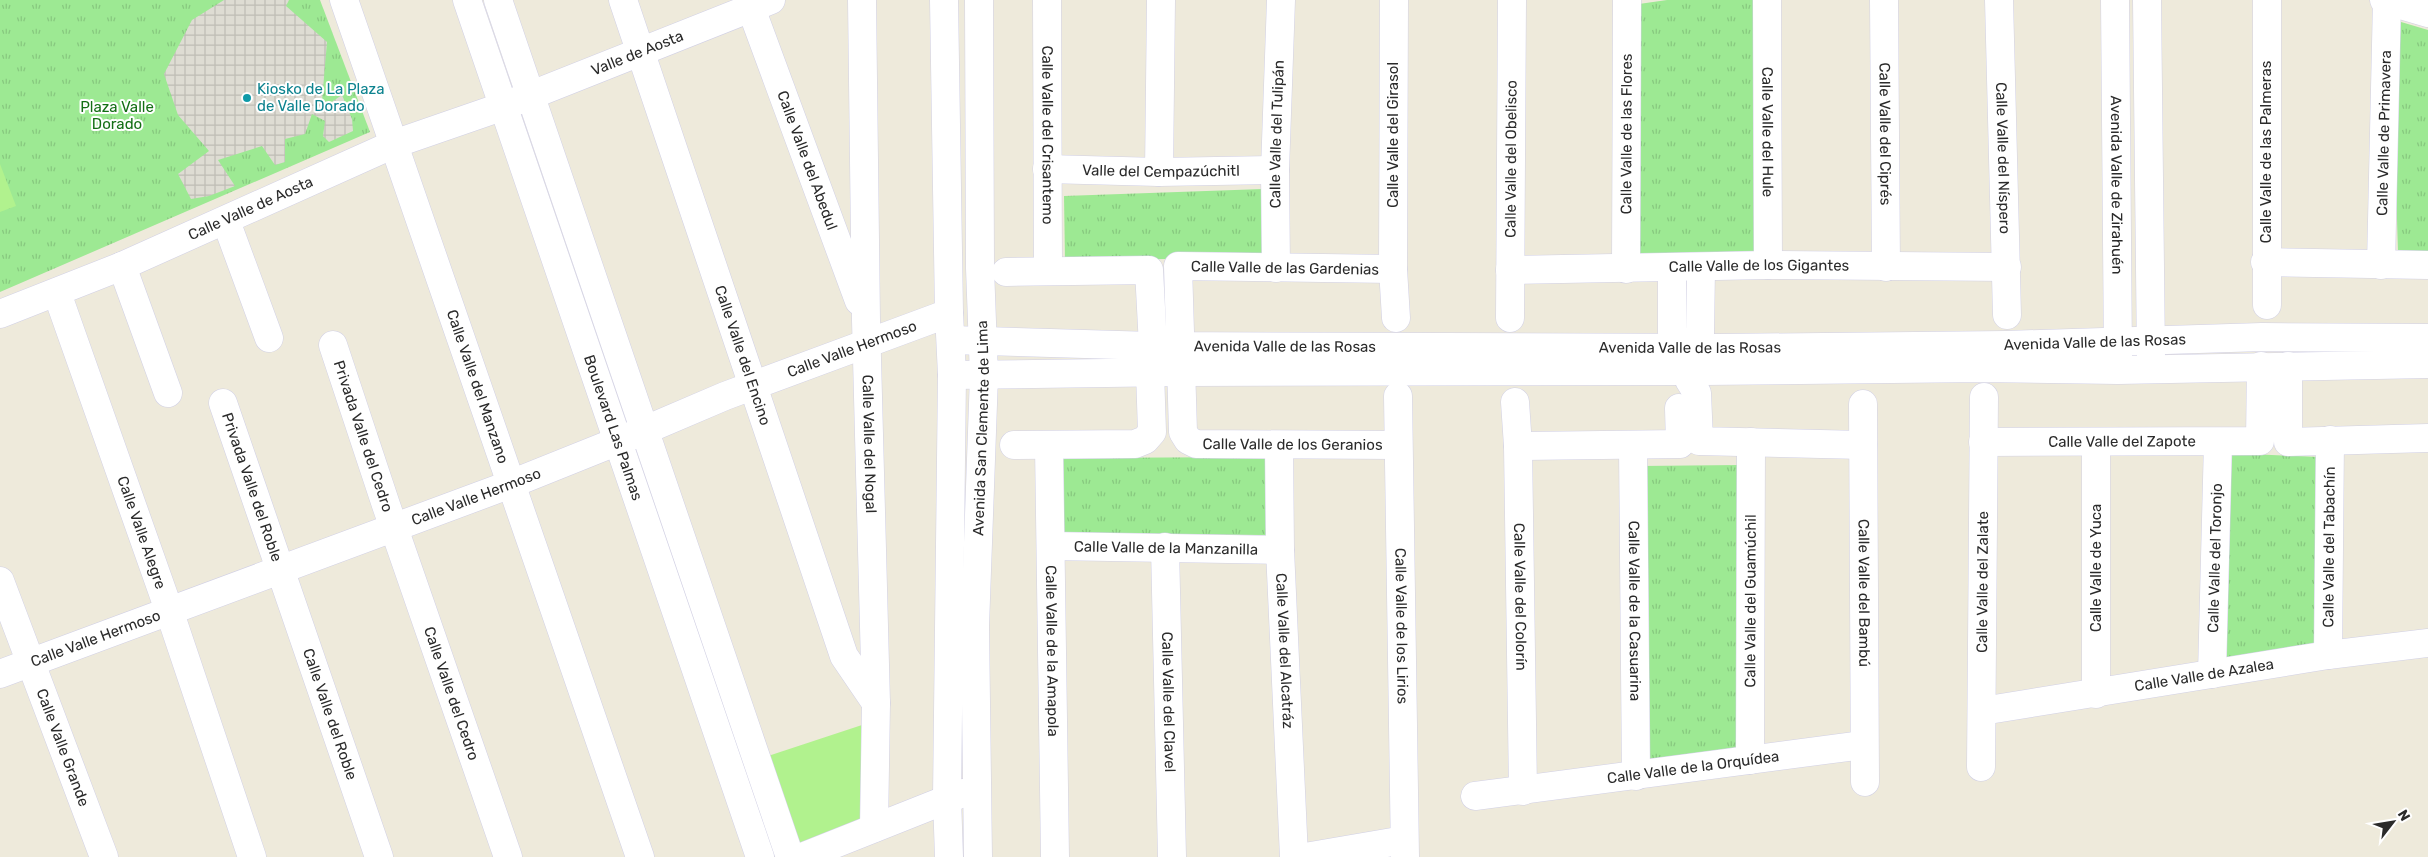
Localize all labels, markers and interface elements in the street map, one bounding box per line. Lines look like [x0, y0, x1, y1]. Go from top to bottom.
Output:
street label: Valle de Aosta [589, 27, 686, 79]
street label: Calle Valle del Crisantemo [1038, 45, 1057, 225]
street label: Calle Valle de Primavera [2373, 50, 2395, 216]
street label: Calle Valle de las Flores [1617, 53, 1636, 215]
street label: Calle Valle del Tulipán [1266, 60, 1288, 208]
street label: Calle Valle de las Palmeras [2257, 60, 2275, 243]
street label: Calle Valle del Girasol [1384, 62, 1402, 208]
street label: Calle Valle del Ciprés [1875, 63, 1895, 206]
street label: Calle Valle del Hule [1758, 67, 1777, 197]
place label: Kiosko de La Plaza de Valle Dorado [257, 80, 384, 115]
street label: Calle Valle del Obelisco [1502, 80, 1520, 238]
street label: Calle Valle del Níspero [1992, 82, 2014, 234]
street label: Calle Valle del Abedul [773, 88, 841, 233]
marker: Kiosko de La Plaza de Valle Dorado [241, 92, 253, 104]
street label: Avenida Valle de Zirahuén [2107, 95, 2126, 275]
park label: Plaza Valle Dorado [80, 98, 154, 133]
street label: Valle del Cempazúchitl [1082, 161, 1240, 181]
street label: Calle Valle de Aosta [185, 173, 316, 244]
street label: Calle Valle de los Gigantes [1668, 256, 1850, 276]
street label: Calle Valle de las Gardenias [1191, 257, 1380, 279]
street label: Calle Valle del Encino [711, 283, 775, 428]
street label: Calle Valle del Manzano [443, 307, 512, 466]
street label: Calle Valle Hermoso [785, 317, 919, 381]
street label: Avenida San Clemente de Lima [969, 320, 993, 536]
street label: Avenida Valle de las Rosas [2004, 330, 2187, 354]
street label: Avenida Valle de las Rosas [1194, 337, 1376, 356]
street label: Avenida Valle de las Rosas [1599, 338, 1781, 357]
street label: Boulevard Las Palmas [580, 353, 647, 503]
street label: Privada Valle del Cedro [330, 358, 397, 514]
street label: Calle Valle del Nogal [858, 374, 880, 513]
street label: Privada Valle del Roble [218, 410, 286, 564]
street label: Calle Valle del Zapote [2048, 432, 2196, 451]
street label: Calle Valle de los Geranios [1202, 435, 1383, 454]
street label: Calle Valle Hermoso [409, 464, 543, 529]
street label: Calle Valle del Tabachín [2319, 466, 2339, 628]
street label: Calle Valle Alegre [113, 474, 170, 591]
street label: Calle Valle del Toronjo [2204, 483, 2226, 633]
street label: Calle Valle de Yuca [2087, 504, 2105, 632]
street label: Calle Valle del Zalate [1973, 511, 1992, 653]
street label: Calle Valle del Guamúchil [1741, 514, 1760, 688]
street label: Calle Valle del Bambú [1855, 519, 1873, 667]
street label: Calle Valle de la Casuarina [1625, 521, 1644, 701]
street label: Calle Valle del Colorín [1510, 523, 1530, 671]
street label: Calle Valle de la Manzanilla [1074, 537, 1258, 559]
street label: Calle Valle de los Lirios [1391, 548, 1412, 705]
street label: Calle Valle de la Amapola [1042, 565, 1062, 737]
street label: Calle Valle del Alcatráz [1272, 573, 1297, 729]
street label: Calle Valle Hermoso [28, 606, 163, 671]
street label: Calle Valle del Cedro [420, 624, 483, 763]
street label: Calle Valle del Clavel [1158, 632, 1179, 772]
street label: Calle Valle del Roble [299, 646, 361, 782]
street label: Calle Valle de Azalea [2133, 655, 2275, 695]
street label: Calle Valle Grande [32, 686, 93, 809]
street label: Calle Valle de la Orquídea [1606, 747, 1780, 788]
north arrow [2368, 797, 2418, 847]
text: N [2394, 807, 2414, 824]

